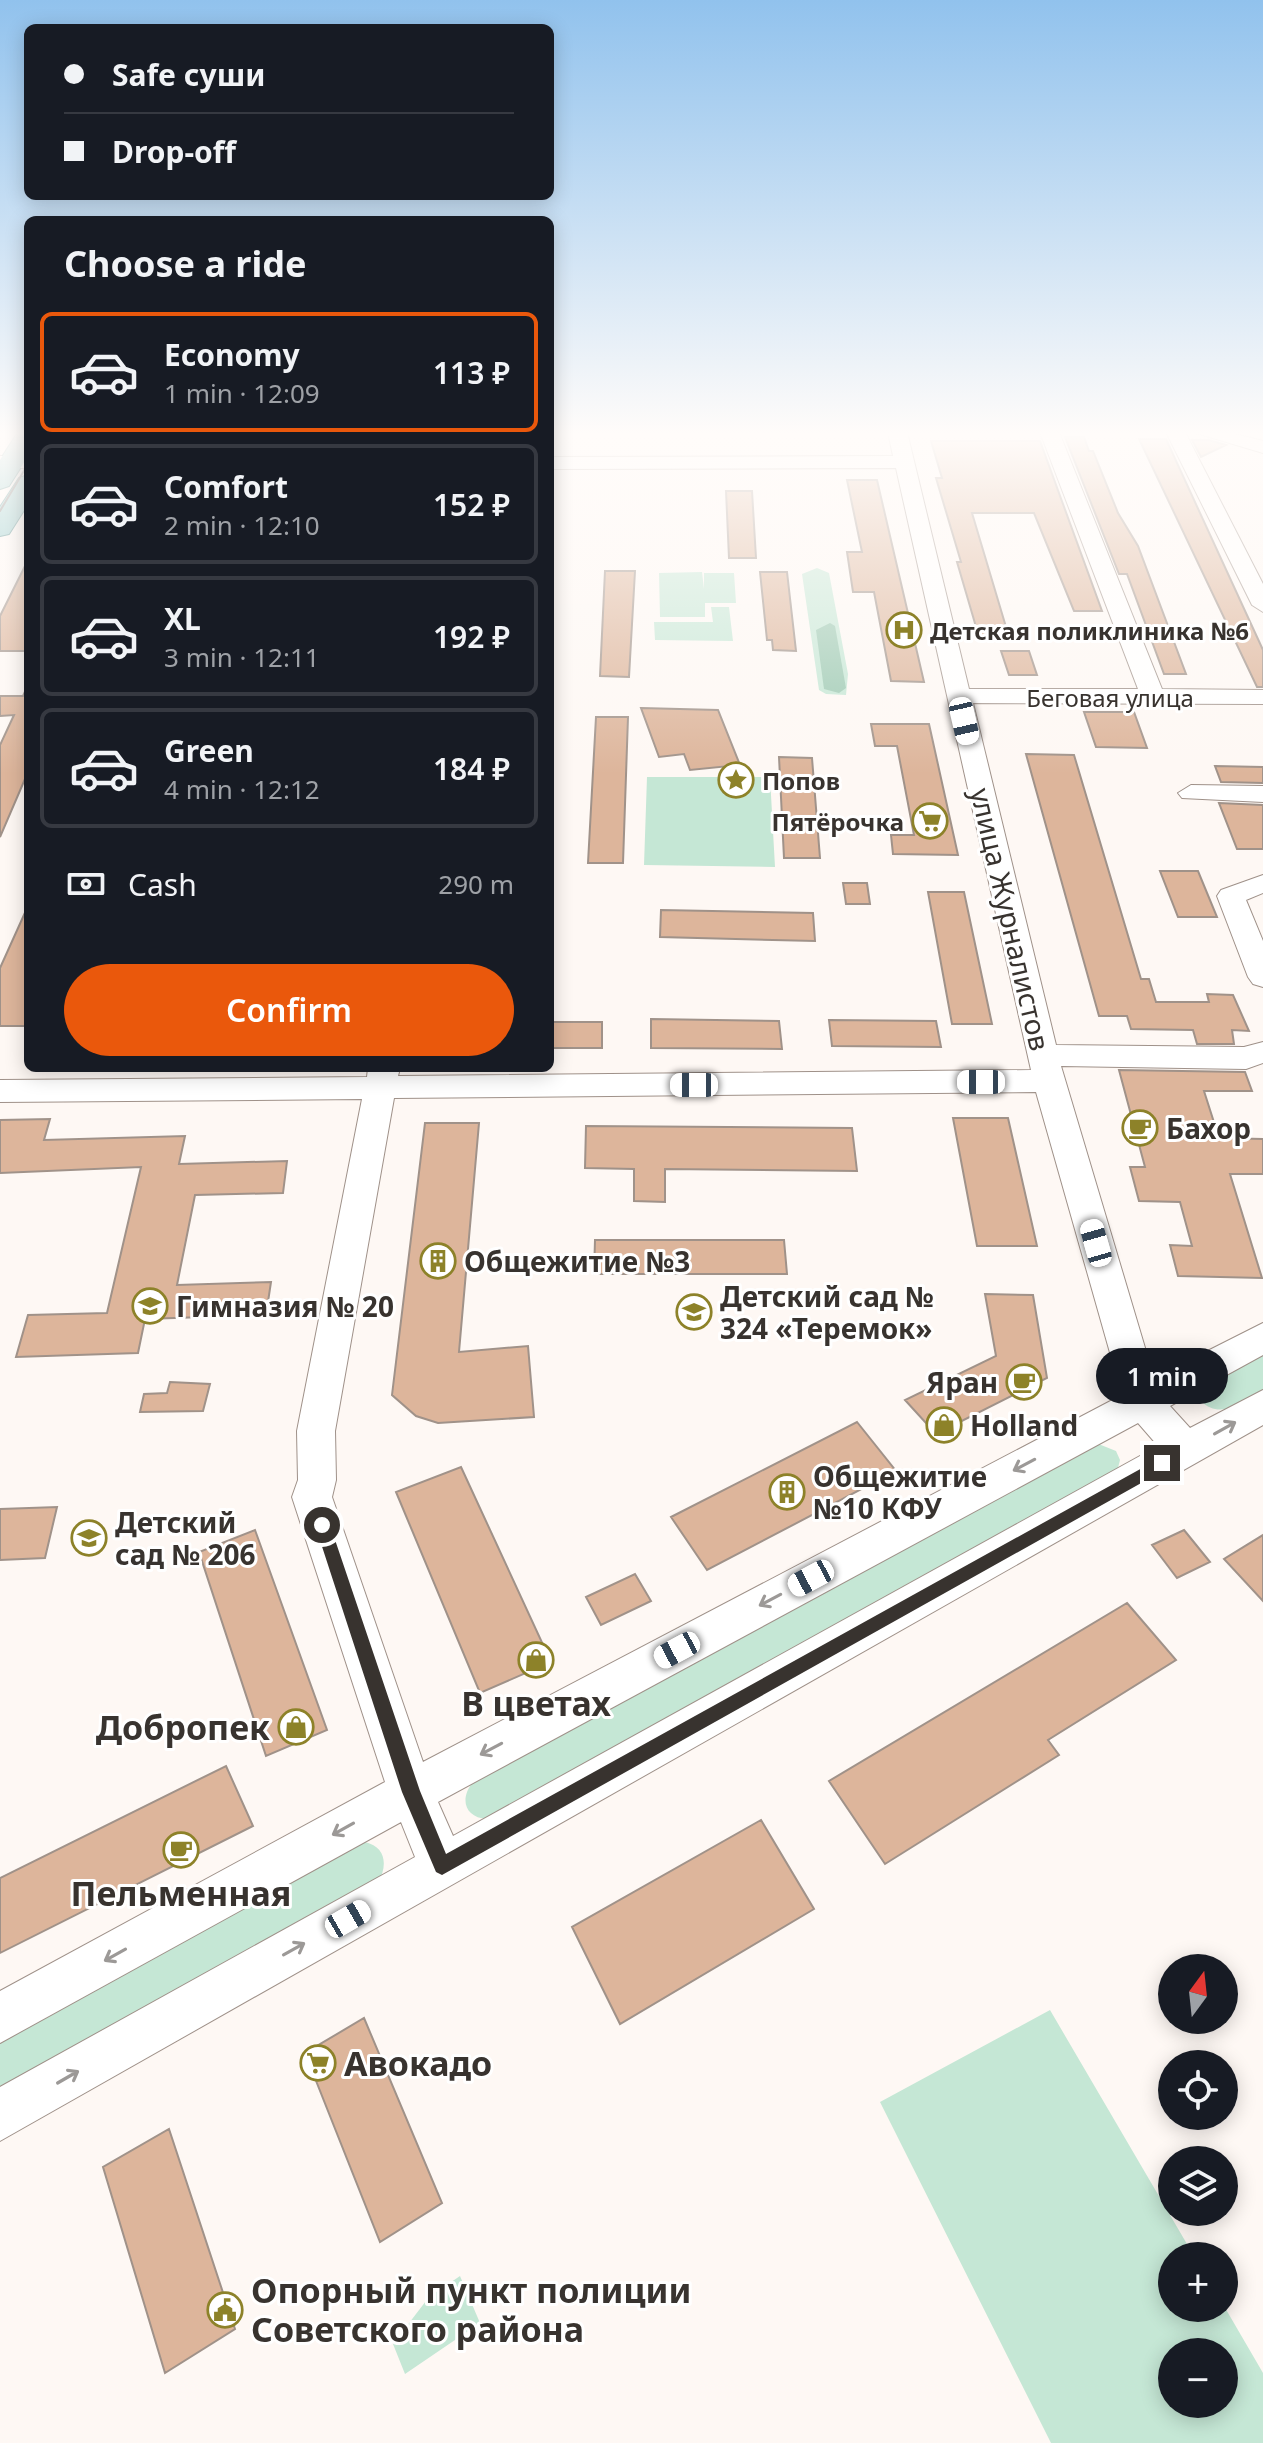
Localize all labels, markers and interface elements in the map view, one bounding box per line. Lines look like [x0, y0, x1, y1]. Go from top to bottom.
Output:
text: Safe суши [112, 54, 265, 95]
text: Drop-off [112, 131, 236, 172]
text: Choose a ride [64, 239, 306, 288]
text: Economy [164, 334, 300, 375]
icon: car [68, 336, 140, 408]
text: 113 ₽ [433, 352, 510, 393]
text: 1 min · 12:09 [164, 375, 320, 411]
text: Comfort [164, 466, 288, 507]
icon: car [68, 468, 140, 540]
text: 152 ₽ [433, 484, 510, 525]
text: 2 min · 12:10 [164, 507, 320, 543]
text: XL [164, 598, 201, 639]
icon: car [68, 600, 140, 672]
hospital icon: Детская поликлиника №6 [885, 611, 923, 649]
place label: Детская поликлиника №6 [930, 614, 1249, 647]
text: 192 ₽ [433, 616, 510, 657]
text: 3 min · 12:11 [164, 639, 320, 675]
street label: Беговая улица [1026, 681, 1194, 714]
car [947, 695, 981, 747]
text: Green [164, 730, 254, 771]
icon: car [68, 732, 140, 804]
text: 184 ₽ [433, 748, 510, 789]
place icon: Попов [717, 761, 755, 799]
place label: Попов [762, 764, 840, 797]
text: 4 min · 12:12 [164, 771, 320, 807]
street label: улица Журналистов [962, 784, 1060, 1054]
supermarket icon: Пятёрочка [911, 802, 949, 840]
place label: Пятёрочка [771, 805, 904, 838]
icon: cash [64, 862, 108, 906]
text: Cash [128, 864, 197, 905]
text: 290 m [438, 866, 514, 902]
button: Confirm [64, 964, 514, 1056]
car [957, 1070, 1005, 1094]
car [670, 1073, 718, 1097]
cafe icon: Бахор [1121, 1109, 1159, 1147]
place label: Бахор [1166, 1109, 1251, 1147]
car [1078, 1217, 1114, 1269]
building icon: Общежитие №3 [419, 1242, 457, 1280]
place label: Общежитие №3 [464, 1242, 690, 1280]
place label: Детский сад № 324 «Теремок» [720, 1277, 934, 1347]
school or university icon: Гимназия № 20 [131, 1287, 169, 1325]
place label: Гимназия № 20 [176, 1287, 394, 1325]
school or university icon: Детский сад № 324 «Теремок» [675, 1293, 713, 1331]
callout: 1 min [1096, 1347, 1228, 1403]
text: 1 min [1127, 1358, 1197, 1394]
place label: Яран [926, 1363, 998, 1401]
cafe icon: Яран [1005, 1363, 1043, 1401]
shop icon: Holland [925, 1406, 963, 1444]
place label: Holland [970, 1406, 1078, 1444]
one-way arrow [1212, 1420, 1236, 1435]
route end [1144, 1445, 1180, 1481]
place label: Общежитие №10 КФУ [813, 1457, 987, 1527]
one-way arrow [1013, 1457, 1037, 1473]
building icon: Общежитие №10 КФУ [768, 1473, 806, 1511]
place label: Детский сад № 206 [115, 1503, 256, 1573]
route start [304, 1507, 340, 1543]
school or university icon: Детский сад № 206 [70, 1519, 108, 1557]
car [784, 1556, 838, 1600]
one-way arrow [759, 1592, 782, 1608]
car [650, 1628, 704, 1672]
shop icon: В цветах [517, 1641, 555, 1679]
place label: В цветах [461, 1680, 611, 1726]
place label: Добропек [96, 1704, 270, 1750]
shop icon: Добропек [277, 1708, 315, 1746]
one-way arrow [480, 1741, 504, 1757]
one-way arrow [331, 1822, 355, 1837]
cafe icon: Пельменная [162, 1831, 200, 1869]
place label: Пельменная [71, 1870, 291, 1916]
car [321, 1897, 375, 1941]
one-way arrow [282, 1941, 306, 1956]
one-way arrow [104, 1947, 127, 1963]
north arrow [1158, 1954, 1238, 2034]
map controls [1158, 1954, 1238, 2418]
place label: Авокадо [344, 2040, 492, 2086]
supermarket icon: Авокадо [299, 2044, 337, 2082]
button: locate [1158, 2050, 1238, 2130]
one-way arrow [56, 2069, 79, 2085]
button: layers [1158, 2146, 1238, 2226]
button: + [1158, 2242, 1238, 2322]
place label: Опорный пункт полиции Советского района [251, 2267, 691, 2352]
public building icon: Опорный пункт полиции Советского района [206, 2291, 244, 2329]
button: − [1158, 2338, 1238, 2418]

